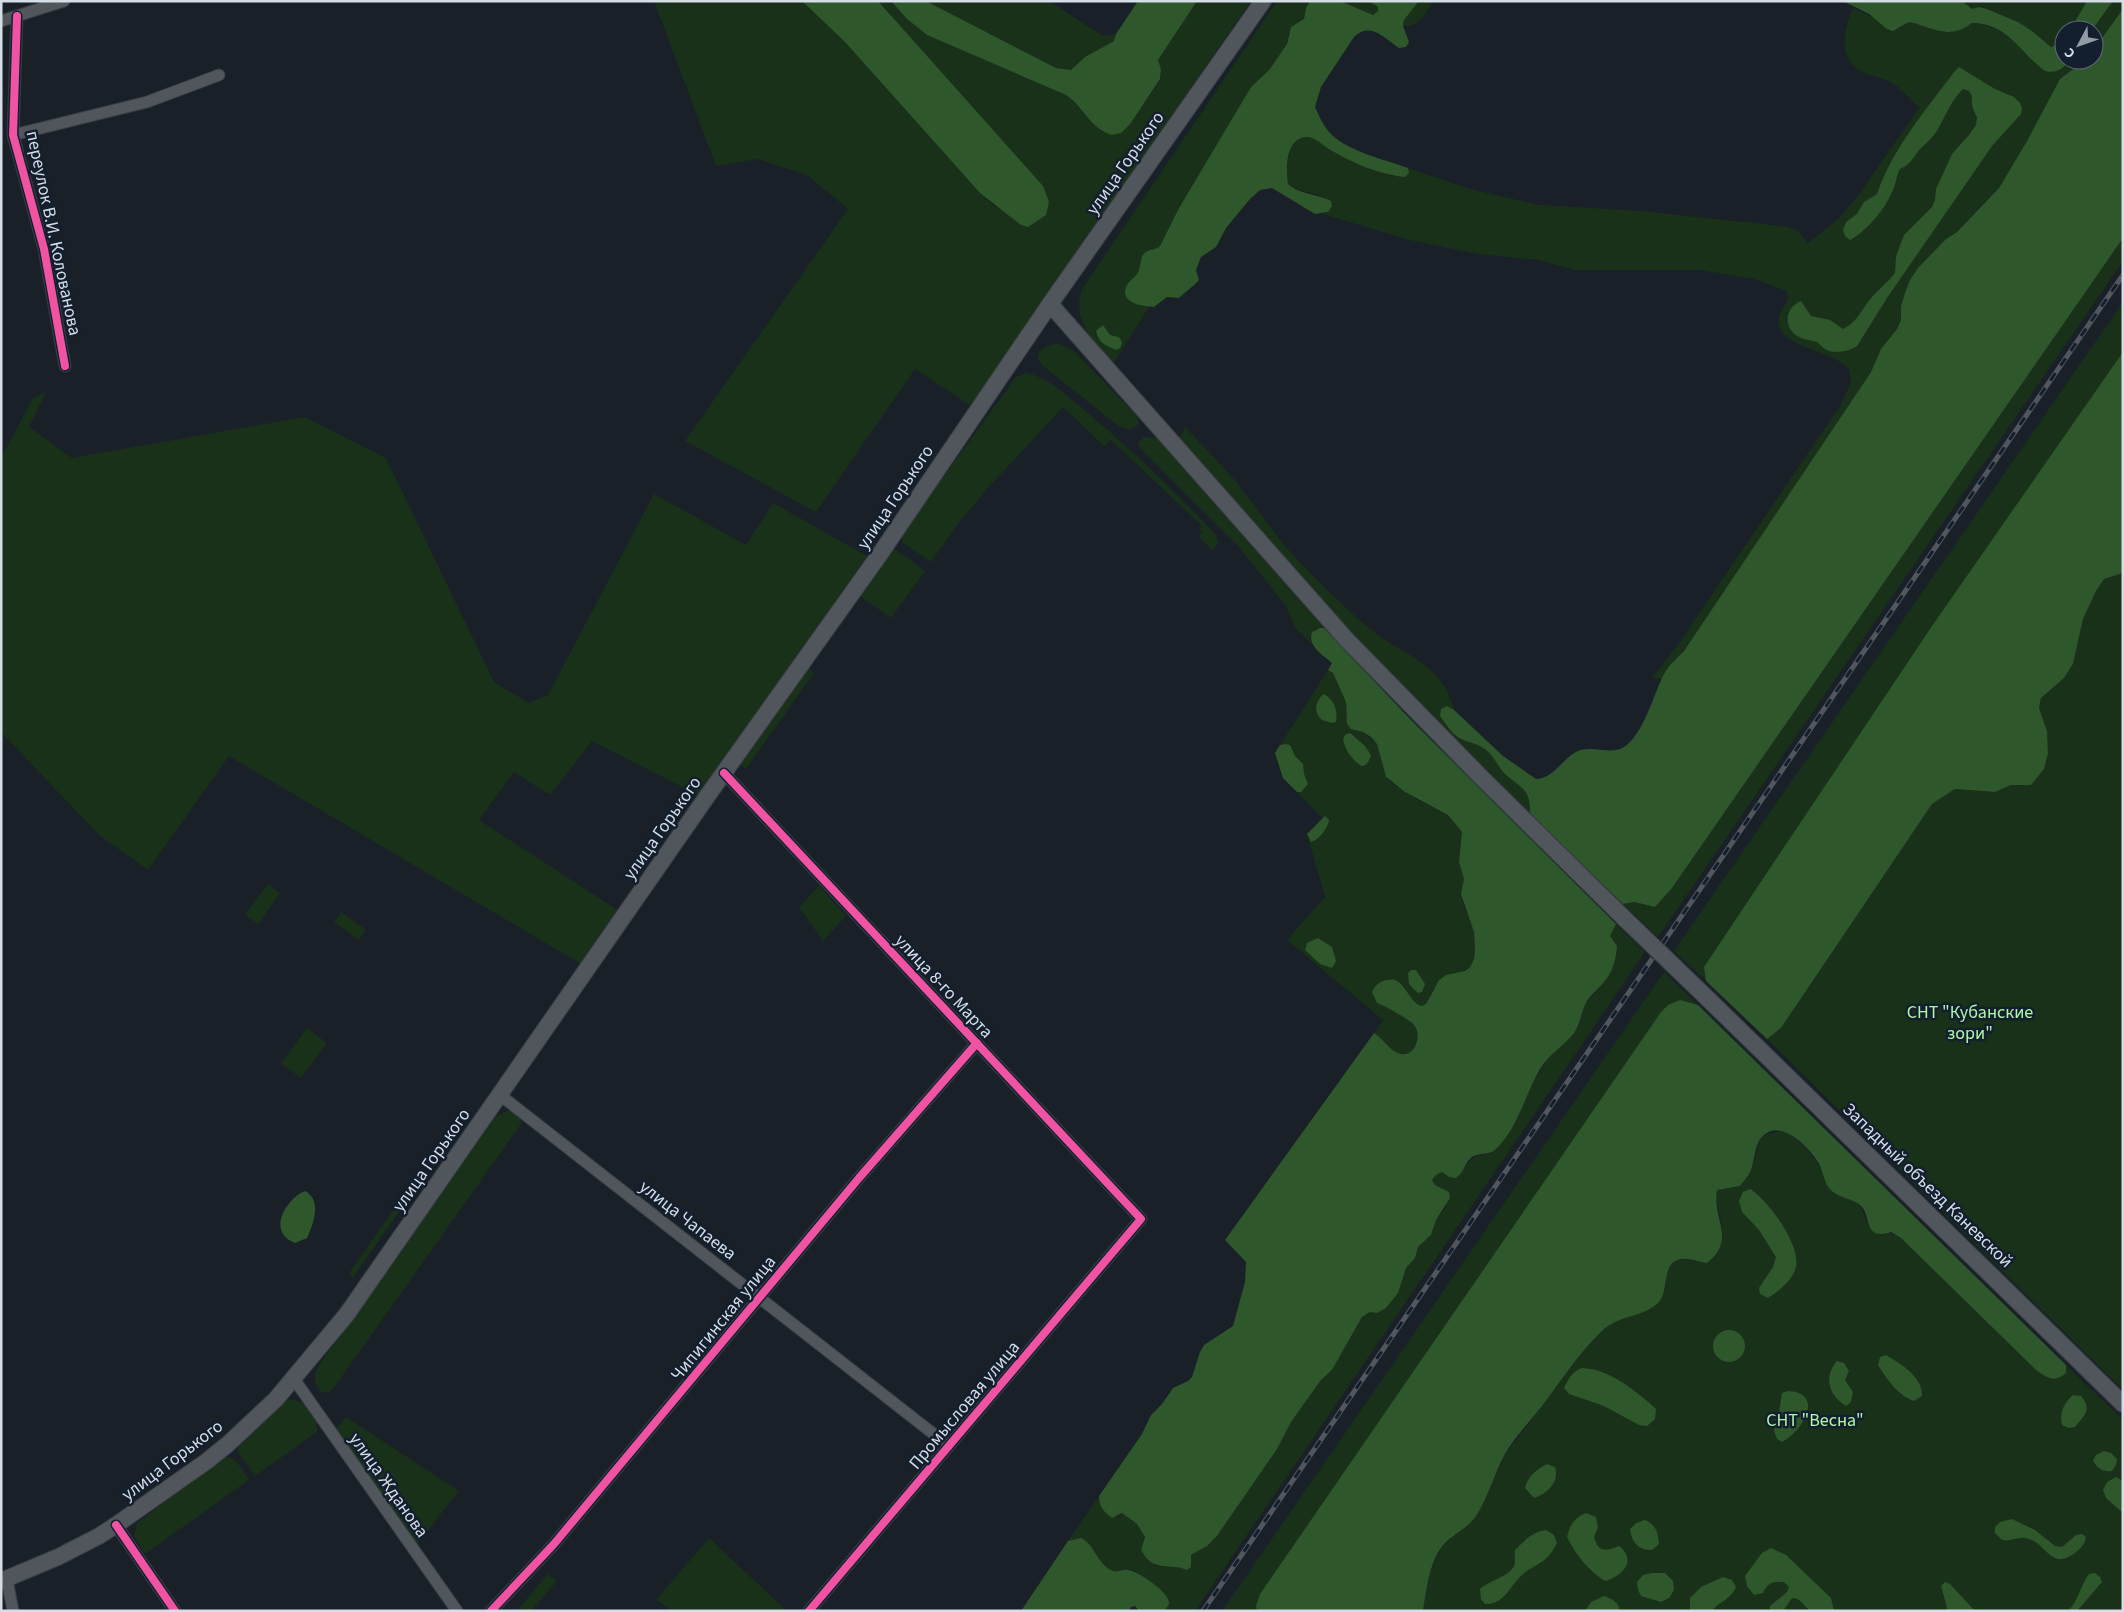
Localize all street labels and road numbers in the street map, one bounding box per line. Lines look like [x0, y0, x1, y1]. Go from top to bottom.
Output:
street label: улица Горького [1080, 106, 1170, 220]
street label: переулок В.И. Колованова [20, 128, 87, 338]
street label: улица Горького [851, 440, 940, 555]
street label: улица Горького [617, 771, 707, 885]
street label: улица 8-го Марта [889, 929, 999, 1044]
street label: Западный объезд Каневской [1837, 1097, 2018, 1274]
street label: улица Горького [386, 1103, 476, 1217]
street label: улица Чапаева [634, 1175, 741, 1266]
street label: Чипигинская улица [665, 1250, 782, 1386]
street label: Промысловая улица [903, 1336, 1026, 1475]
street label: улица Горького [116, 1414, 228, 1507]
street label: улица Жданова [343, 1428, 434, 1543]

